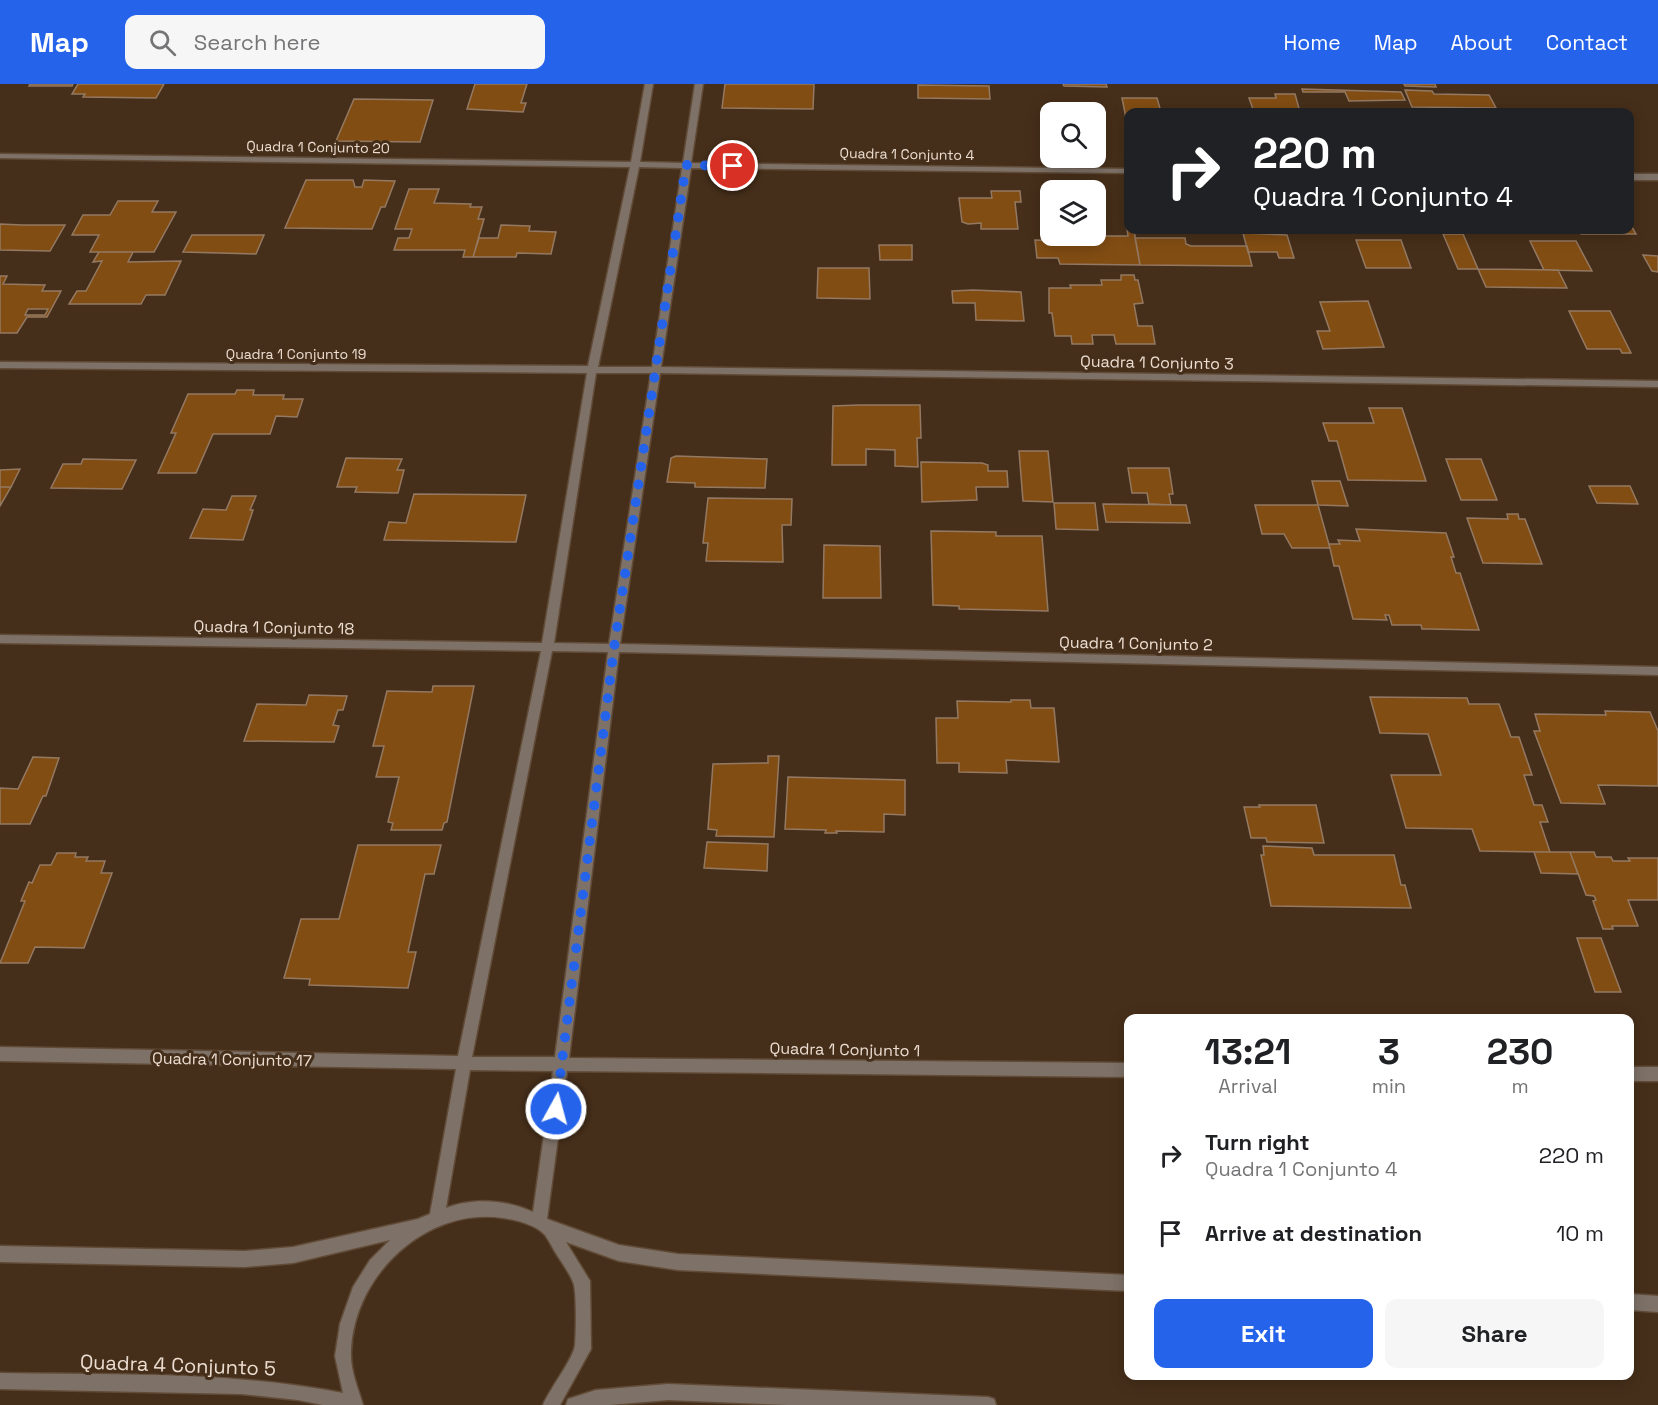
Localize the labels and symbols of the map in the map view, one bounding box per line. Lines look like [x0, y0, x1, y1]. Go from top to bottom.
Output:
street label: Quadra 1 Conjunto 20 [246, 137, 390, 157]
pin [707, 140, 758, 191]
street label: Quadra 1 Conjunto 4 [839, 144, 975, 164]
street label: Quadra 1 Conjunto 19 [226, 345, 366, 363]
street label: Quadra 1 Conjunto 3 [1080, 351, 1234, 374]
street label: Quadra 1 Conjunto 18 [193, 616, 355, 639]
street label: Quadra 1 Conjunto 2 [1059, 632, 1213, 655]
street label: Quadra 1 Conjunto 1 [769, 1038, 921, 1061]
street label: Quadra 1 Conjunto 17 [152, 1048, 312, 1071]
position arrow [524, 1077, 588, 1141]
street label: Quadra 4 Conjunto 5 [80, 1349, 276, 1381]

